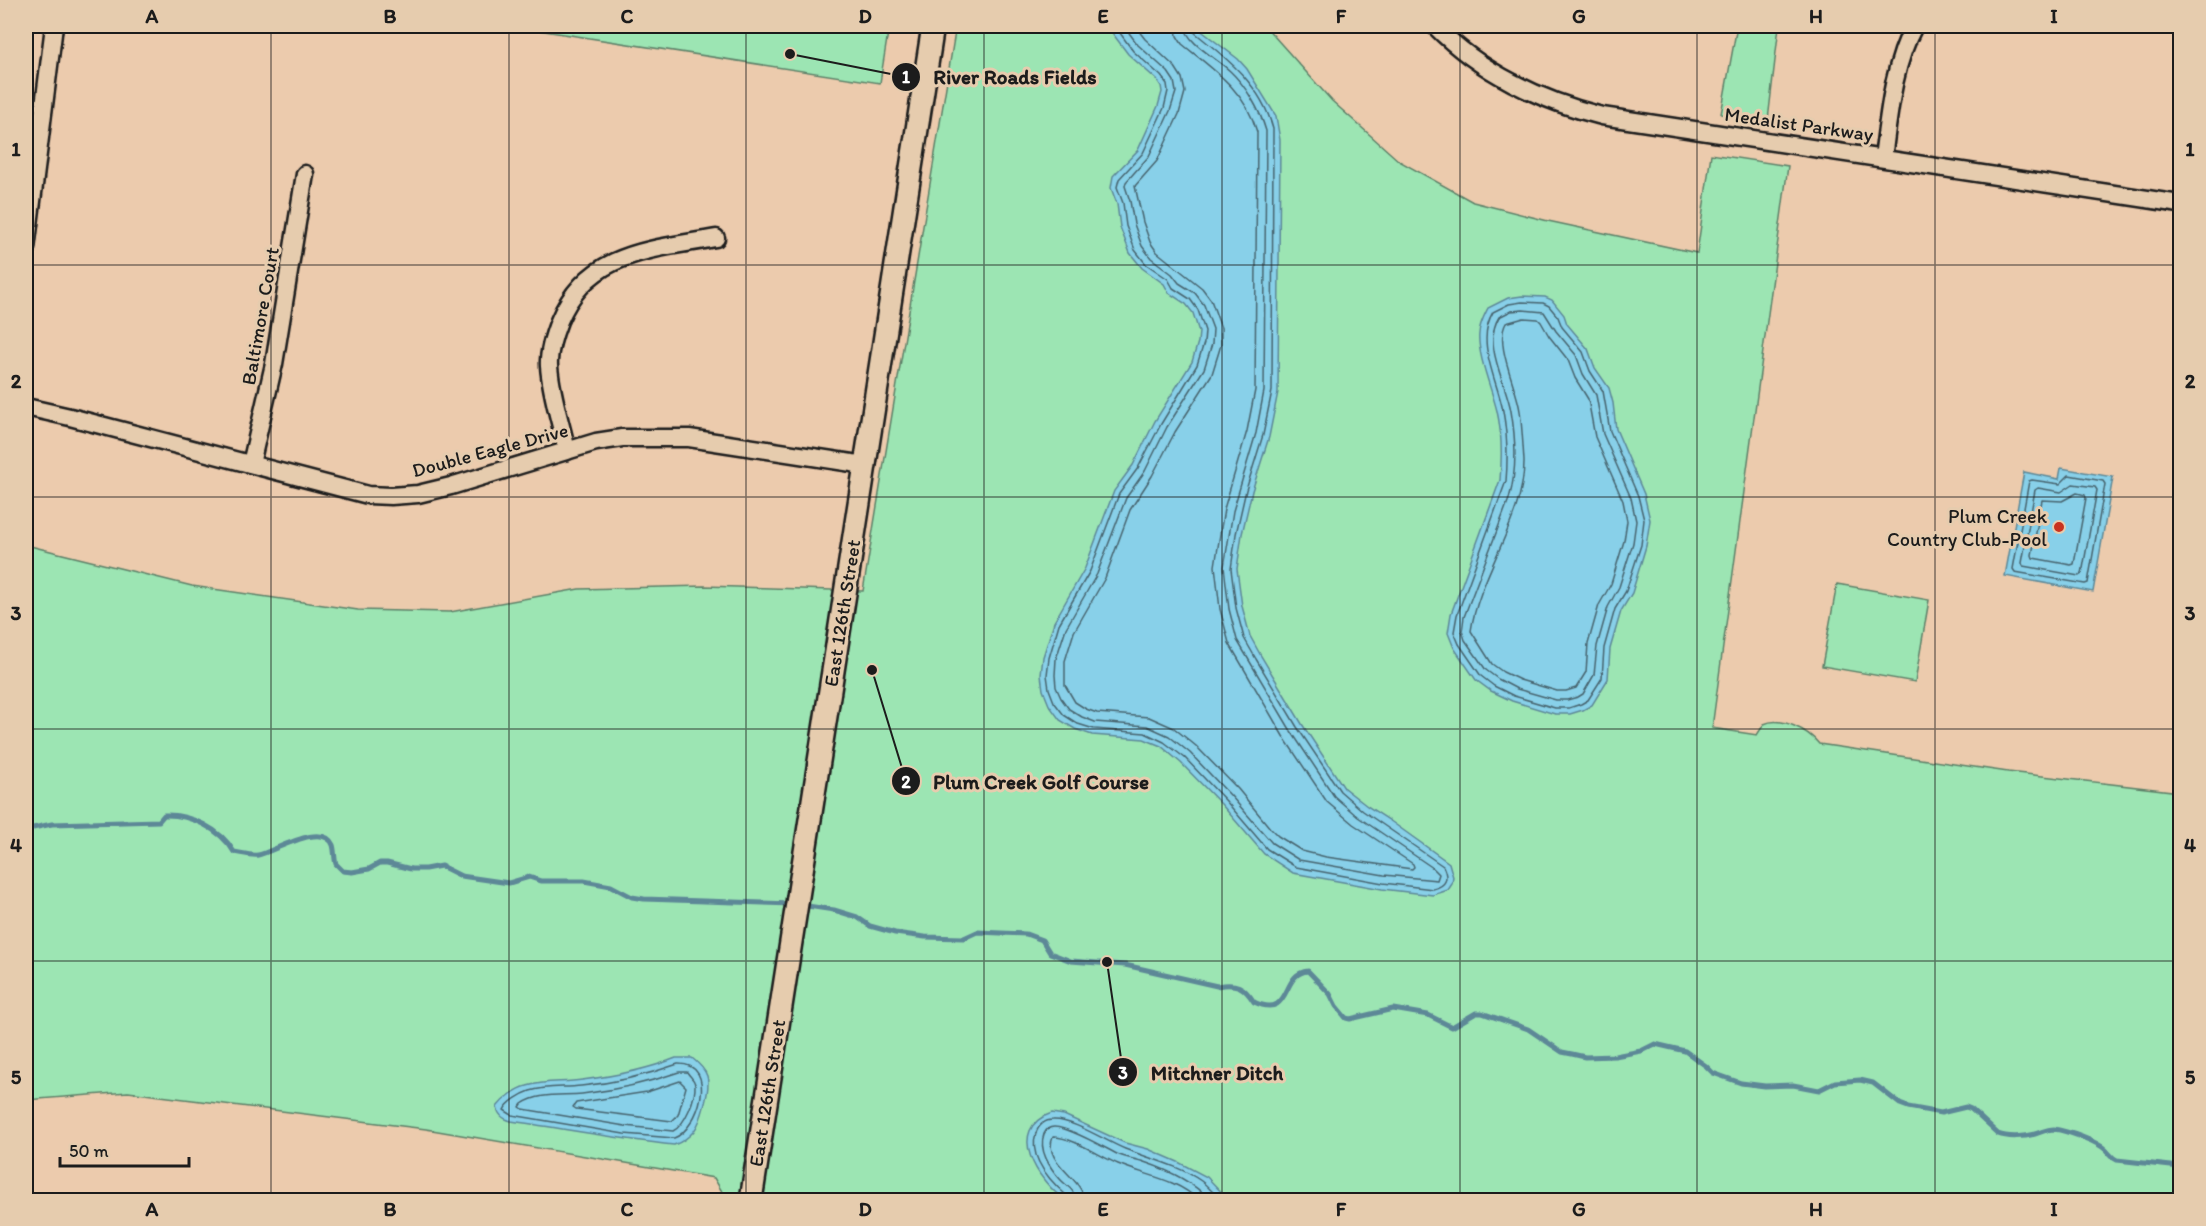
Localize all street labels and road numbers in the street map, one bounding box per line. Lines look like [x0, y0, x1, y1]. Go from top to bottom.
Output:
street label: Medalist Parkway [1723, 102, 1875, 146]
street label: Baltimore Court [236, 245, 284, 387]
street label: Double Eagle Drive [409, 418, 571, 482]
street label: East 126th Street [819, 538, 865, 688]
street label: East 126th Street [744, 1018, 790, 1168]

